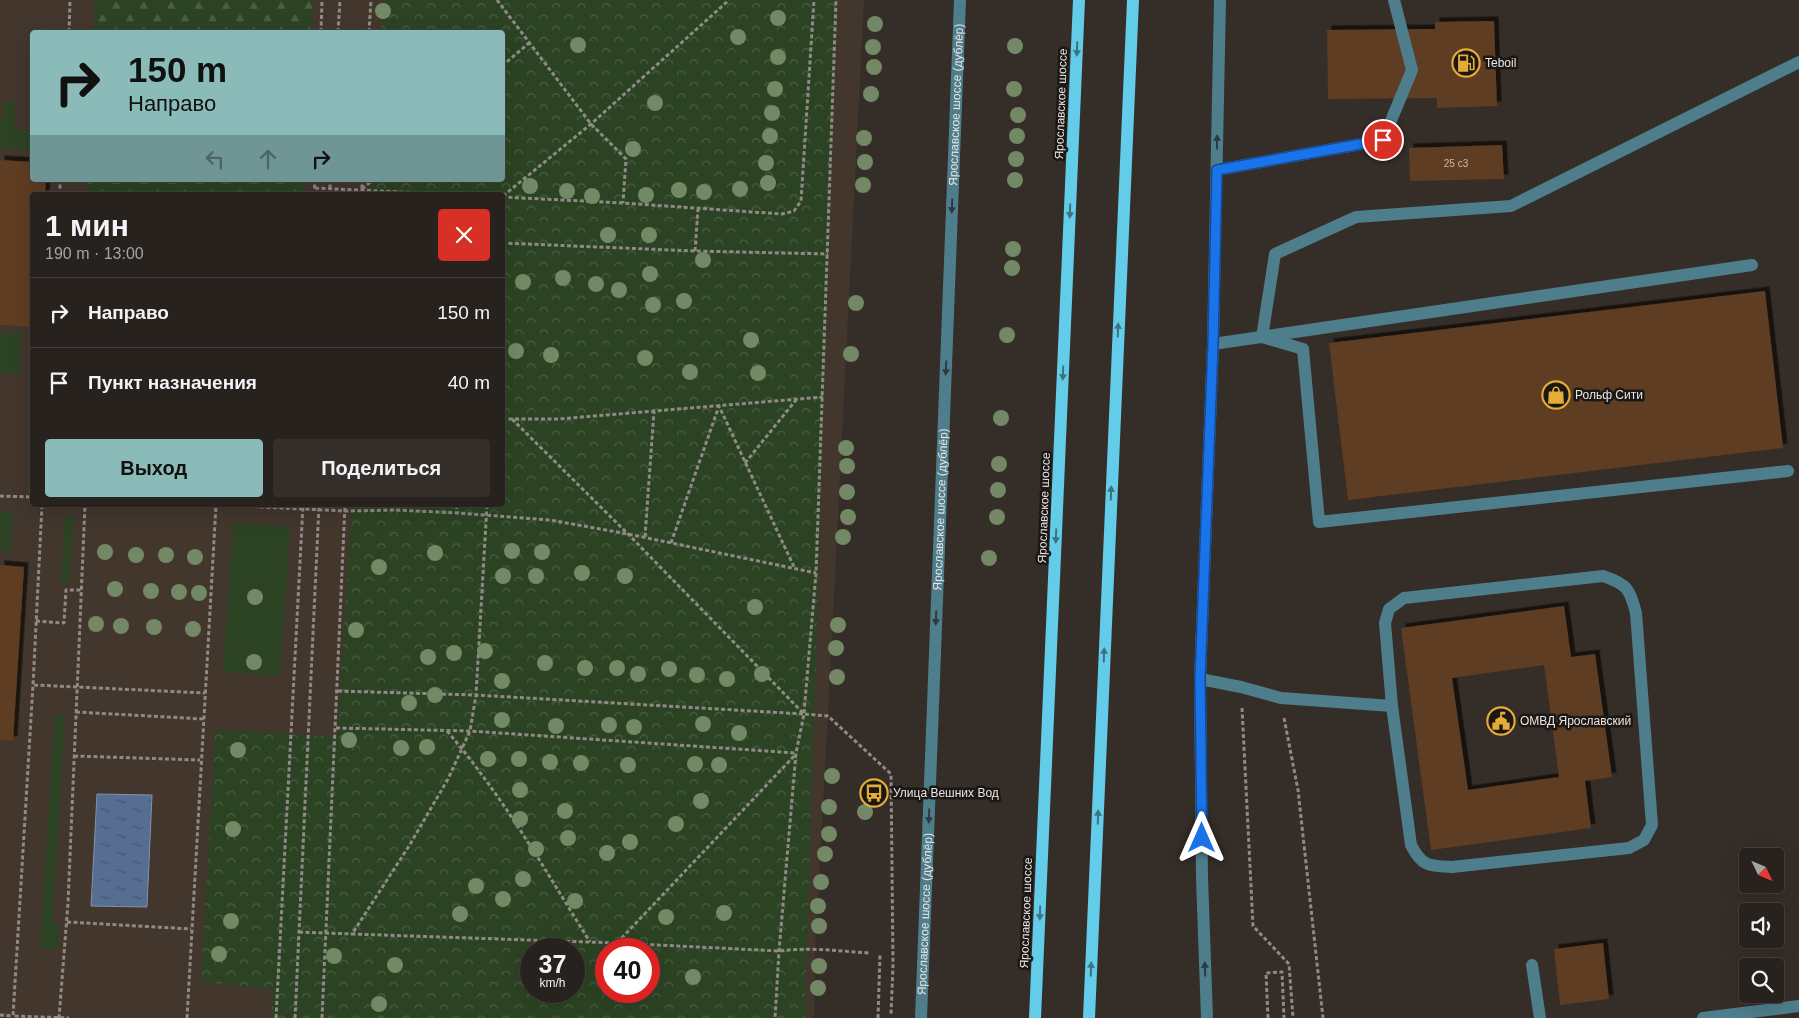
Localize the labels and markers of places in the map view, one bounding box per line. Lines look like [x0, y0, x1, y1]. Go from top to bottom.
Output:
fuel station icon: Teboil [1451, 48, 1481, 78]
place label: Teboil [1485, 56, 1516, 70]
pin [1362, 119, 1404, 161]
shop icon: Рольф Сити [1541, 380, 1571, 410]
place label: Рольф Сити [1575, 388, 1643, 402]
public building icon: ОМВД Ярославский [1486, 706, 1516, 736]
place label: ОМВД Ярославский [1520, 714, 1631, 728]
bus stop icon: Улица Вешних Вод [859, 778, 889, 808]
place label: Улица Вешних Вод [893, 786, 999, 800]

